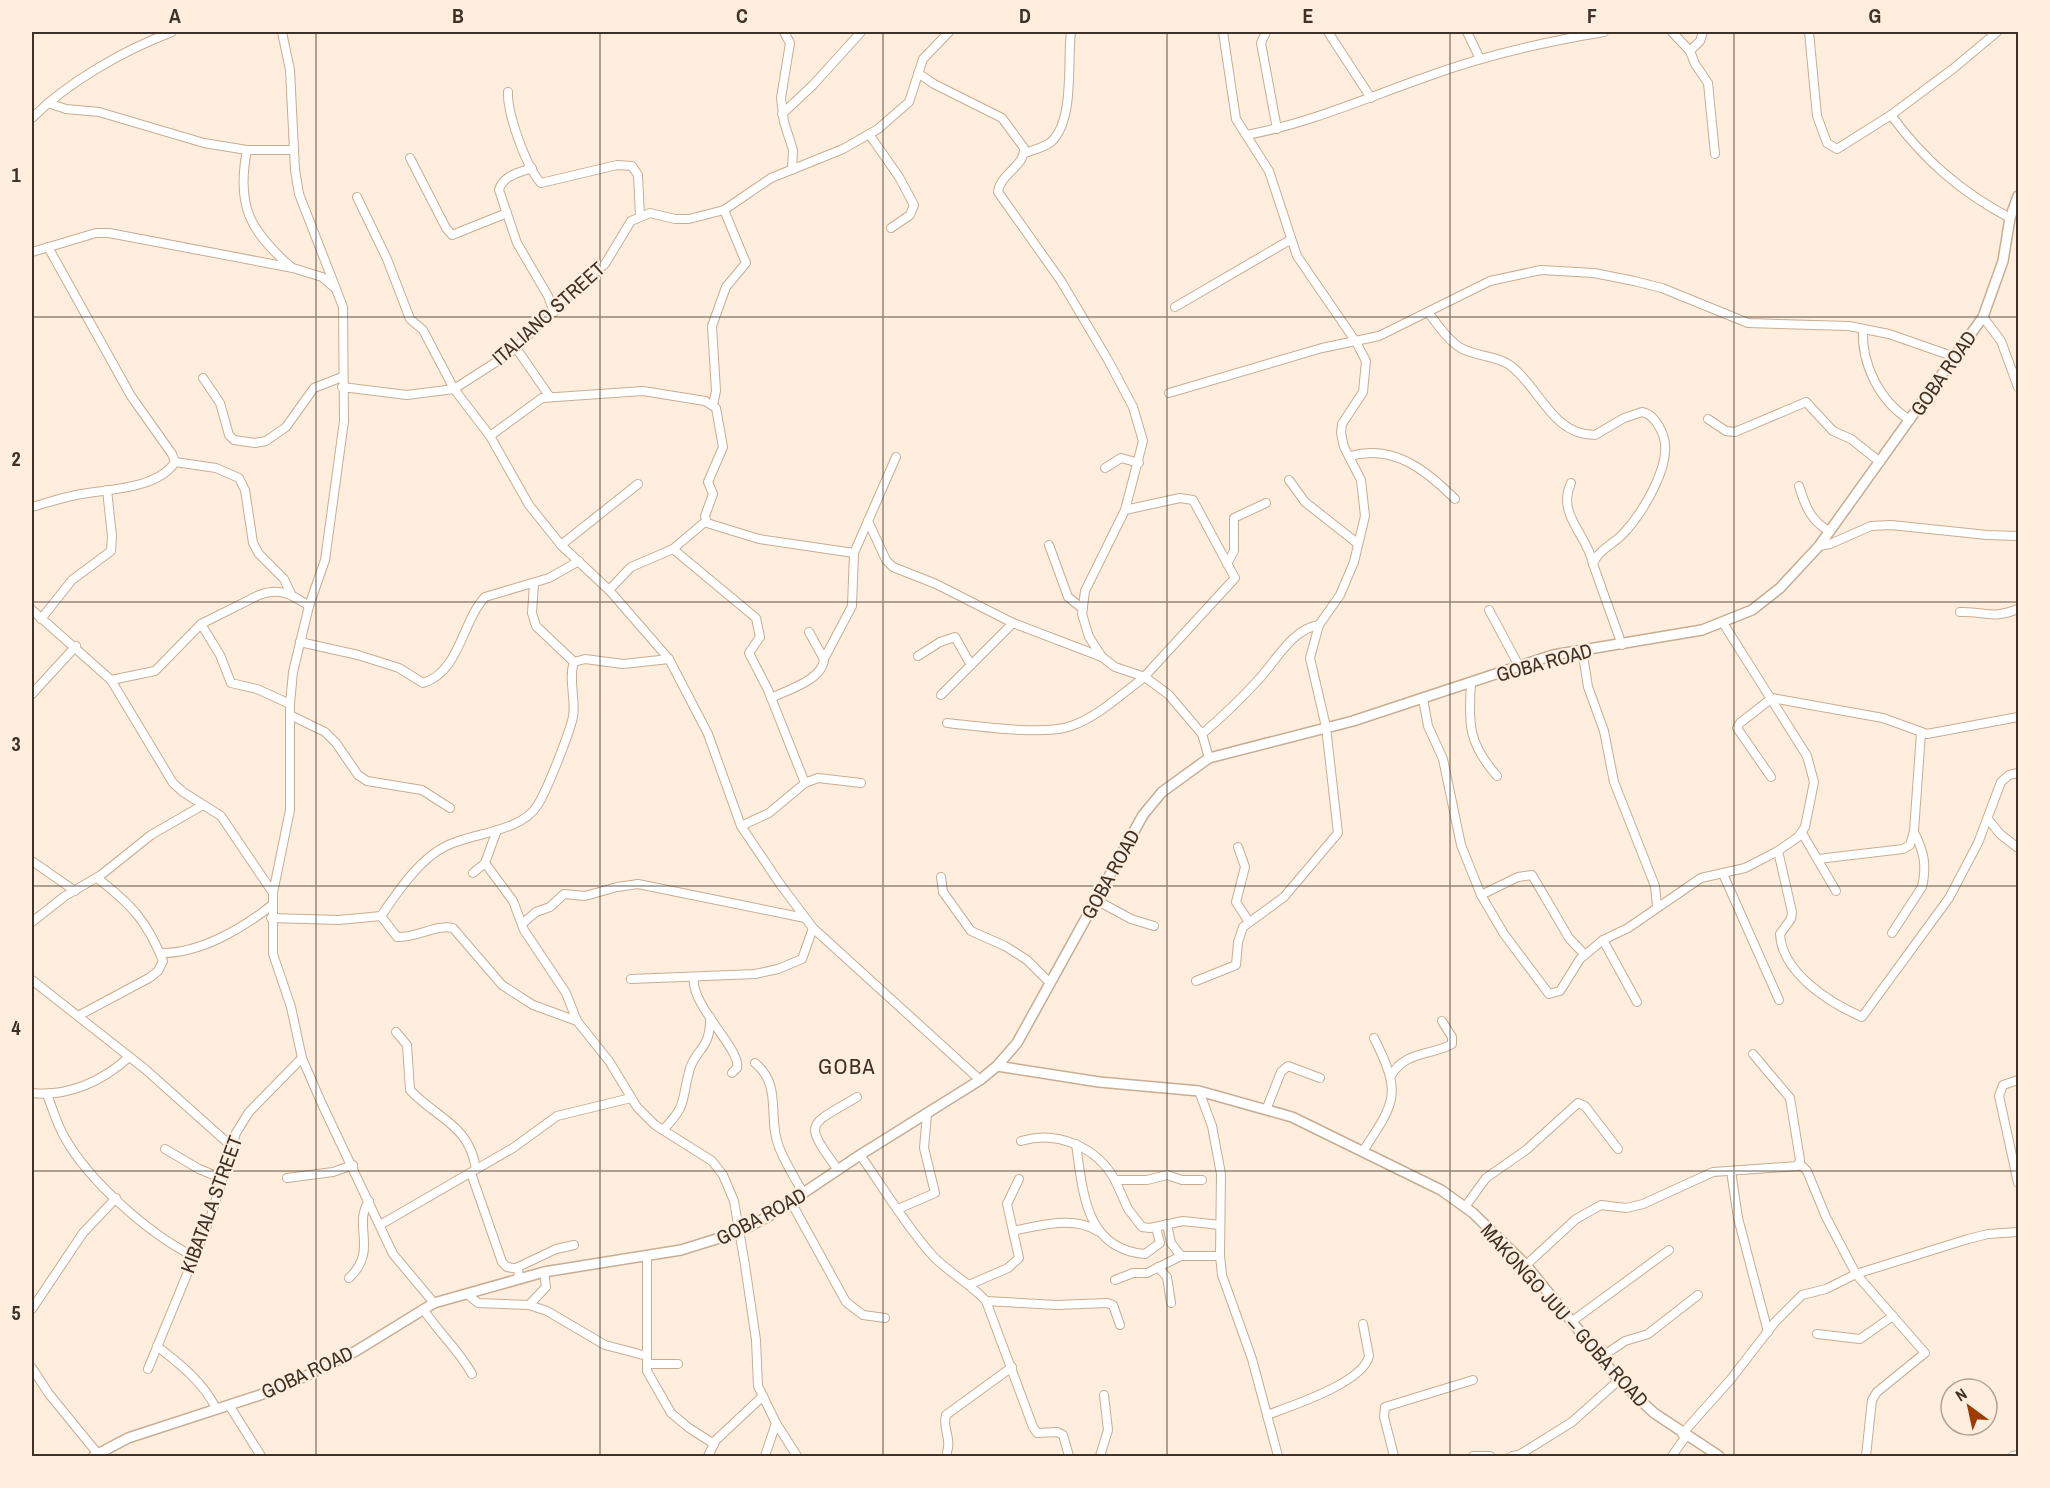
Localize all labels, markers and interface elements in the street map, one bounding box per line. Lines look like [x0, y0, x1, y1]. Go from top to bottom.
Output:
text: A [169, 2, 181, 29]
text: B [452, 2, 464, 29]
text: C [736, 2, 748, 29]
text: D [1019, 2, 1031, 29]
text: E [1303, 2, 1314, 29]
text: F [1587, 2, 1597, 29]
text: G [1869, 2, 1881, 29]
text: 1 [11, 161, 21, 188]
street label: ITALIANO STREET [486, 255, 610, 371]
street label: GOBA ROAD [1904, 325, 1982, 421]
text: 2 [11, 445, 21, 472]
street label: GOBA ROAD [1493, 636, 1595, 688]
text: 3 [11, 730, 21, 757]
street label: GOBA ROAD [1074, 824, 1146, 924]
text: 4 [11, 1014, 21, 1041]
district label: GOBA [818, 1051, 876, 1081]
street label: KIBATALA STREET [174, 1132, 248, 1276]
street label: GOBA ROAD [711, 1181, 811, 1251]
street label: MAKONGO JUU – GOBA ROAD [1475, 1217, 1655, 1413]
text: 5 [11, 1299, 21, 1326]
street label: GOBA ROAD [257, 1339, 357, 1405]
north arrow [1939, 1377, 1999, 1437]
text: N [1951, 1383, 1971, 1406]

